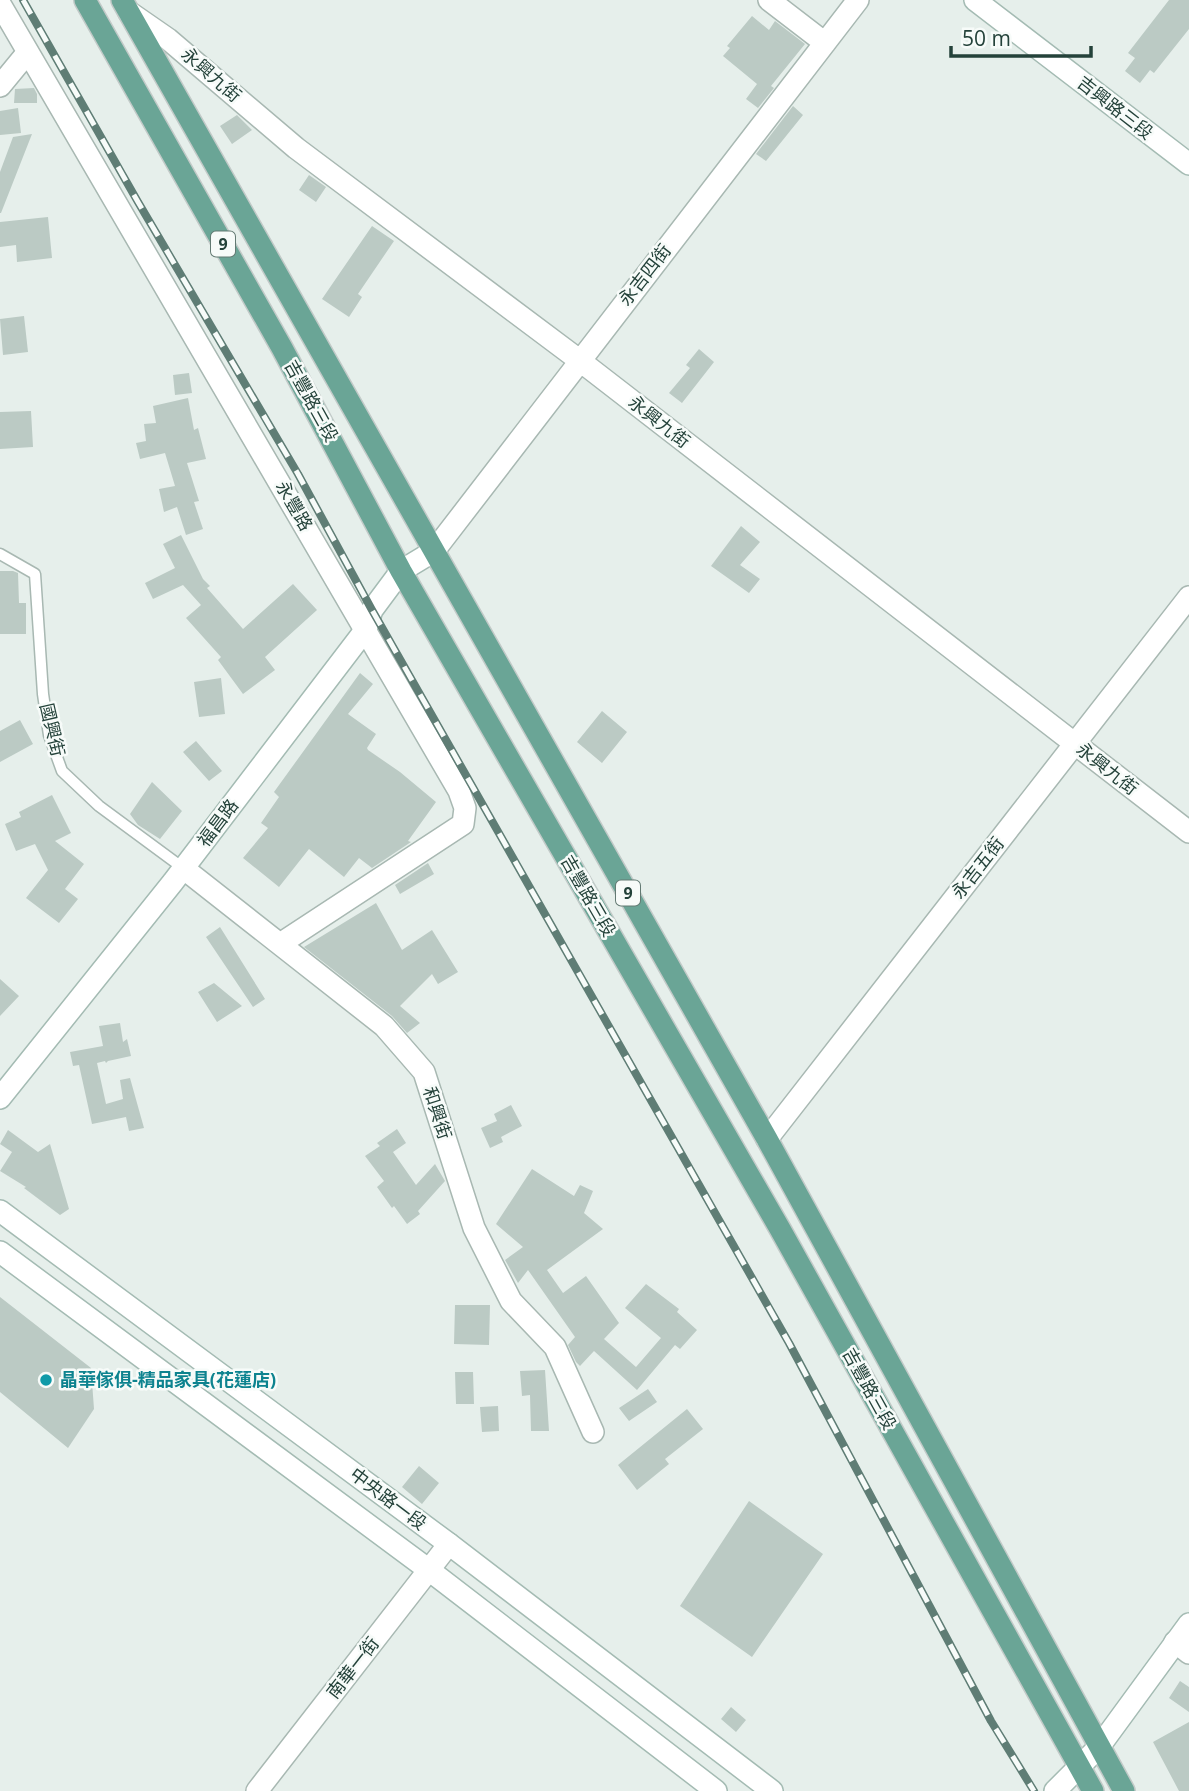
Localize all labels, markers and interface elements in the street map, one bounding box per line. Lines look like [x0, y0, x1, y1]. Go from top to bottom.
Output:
scale bar [951, 14, 1091, 58]
text: 50 m [962, 24, 1011, 52]
street label: 永興九街 [177, 42, 247, 107]
street label: 吉興路三段 [1073, 70, 1158, 144]
road number: 9 [211, 232, 235, 256]
street label: 永吉四街 [613, 239, 676, 310]
street label: 吉豐路三段 [280, 355, 344, 446]
street label: 永興九街 [624, 390, 695, 453]
street label: 永豐路 [271, 476, 319, 535]
street label: 國興街 [35, 701, 71, 759]
street label: 永興九街 [1072, 737, 1143, 800]
street label: 福昌路 [191, 794, 243, 851]
street label: 永吉五街 [946, 832, 1009, 903]
street label: 吉豐路三段 [556, 851, 622, 940]
road number: 9 [616, 880, 640, 906]
street label: 和興街 [418, 1083, 458, 1142]
street label: 吉豐路三段 [838, 1343, 902, 1434]
place label: 晶華傢俱-精品家具(花蓮店) [60, 1367, 276, 1391]
marker: 晶華傢俱-精品家具(花蓮店) [38, 1372, 54, 1388]
street label: 中央路一段 [345, 1462, 432, 1535]
street label: 南華一街 [321, 1632, 384, 1703]

